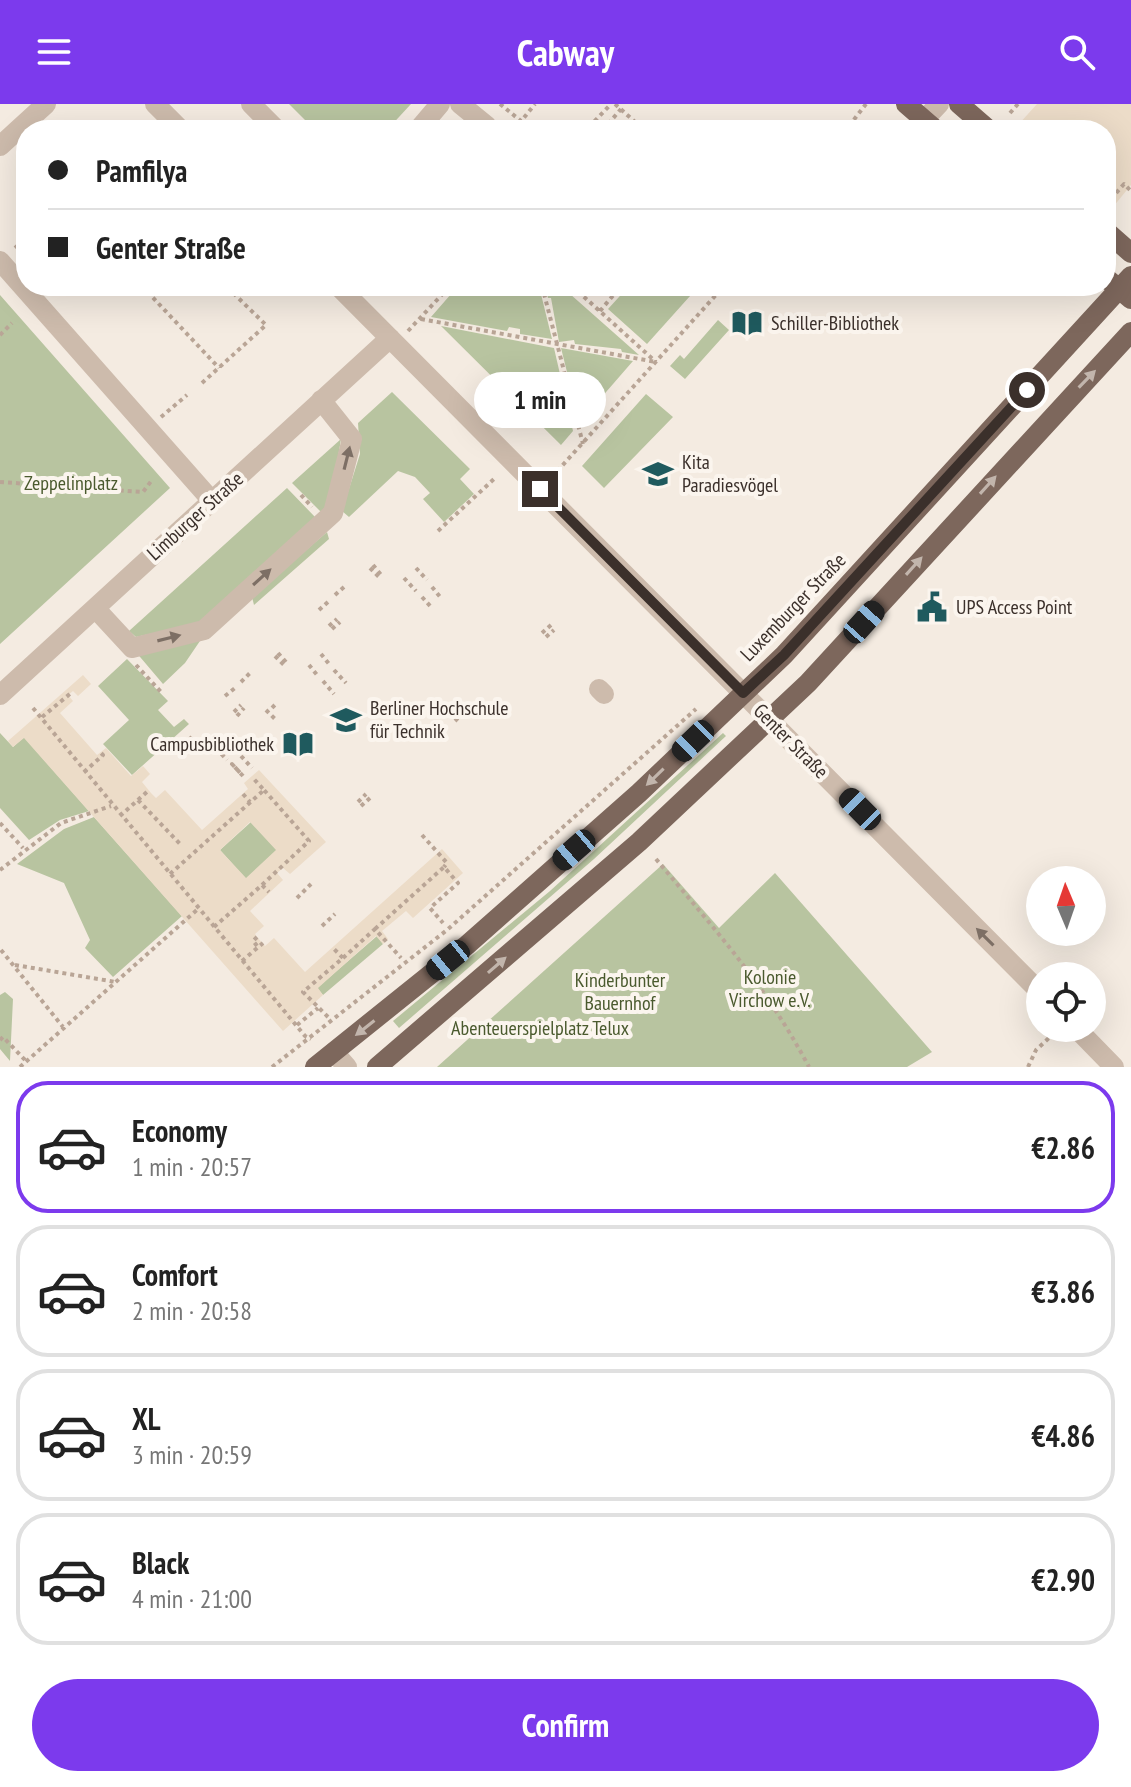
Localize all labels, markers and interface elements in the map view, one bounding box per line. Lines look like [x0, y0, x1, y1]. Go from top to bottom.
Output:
text: Cabway [517, 29, 614, 76]
icon: menu [32, 30, 76, 74]
icon: search [1055, 30, 1099, 74]
text: Pamfilya [96, 151, 187, 190]
text: Genter Straße [96, 228, 246, 267]
library icon: Schiller-Bibliothek [730, 306, 764, 340]
place label: Schiller-Bibliothek [771, 310, 899, 336]
one-way arrow [1078, 370, 1096, 389]
route start [1009, 372, 1045, 408]
callout: 1 min [474, 373, 606, 429]
text: 1 min [514, 383, 566, 416]
one-way arrow [341, 445, 354, 470]
place label: Kita Paradiesvögel [682, 449, 778, 498]
school or university icon: Kita Paradiesvögel [641, 457, 675, 491]
street label: Limburger Straße [141, 466, 249, 566]
park label: Zeppelinplatz [24, 470, 118, 496]
route end [522, 471, 558, 507]
one-way arrow [979, 476, 996, 496]
street label: Luxemburger Straße [735, 547, 851, 667]
one-way arrow [905, 557, 923, 576]
one-way arrow [253, 569, 272, 587]
public building icon: UPS Access Point [915, 590, 949, 624]
place label: UPS Access Point [956, 594, 1073, 620]
car [839, 596, 889, 648]
one-way arrow [157, 632, 182, 644]
place label: Berliner Hochschule für Technik [370, 695, 508, 744]
street label: Genter Straße [748, 698, 834, 784]
school or university icon: Berliner Hochschule für Technik [329, 703, 363, 737]
car [667, 716, 719, 766]
library icon: Campusbibliothek [281, 727, 315, 761]
place label: Campusbibliothek [150, 731, 274, 757]
one-way arrow [646, 768, 665, 786]
car [835, 784, 885, 834]
car [548, 825, 600, 875]
north arrow [1026, 866, 1106, 946]
map controls [1026, 866, 1106, 1042]
one-way arrow [976, 928, 995, 947]
car [422, 936, 474, 984]
one-way arrow [487, 957, 507, 974]
button: locate [1026, 962, 1106, 1042]
park label: Kolonie Virchow e.V. [728, 964, 811, 1013]
park label: Kinderbunter Bauernhof [575, 967, 666, 1016]
park label: Abenteuerspielplatz Telux [451, 1015, 629, 1041]
one-way arrow [355, 1019, 375, 1036]
icon: car [36, 1111, 108, 1183]
text: Economy [132, 1111, 227, 1150]
text: €2.86 [1031, 1128, 1095, 1167]
text: 1 min · 20:57 [132, 1150, 252, 1183]
icon: car [36, 1255, 108, 1327]
text: Comfort [132, 1255, 218, 1294]
text: €3.86 [1031, 1272, 1095, 1311]
text: 2 min · 20:58 [132, 1294, 252, 1327]
icon: car [36, 1399, 108, 1471]
text: XL [132, 1399, 161, 1438]
text: €4.86 [1031, 1416, 1095, 1455]
text: 3 min · 20:59 [132, 1438, 252, 1471]
icon: car [36, 1543, 108, 1615]
text: Black [132, 1543, 189, 1582]
text: €2.90 [1031, 1560, 1095, 1599]
text: 4 min · 21:00 [132, 1582, 252, 1615]
button: Confirm [32, 1679, 1099, 1771]

